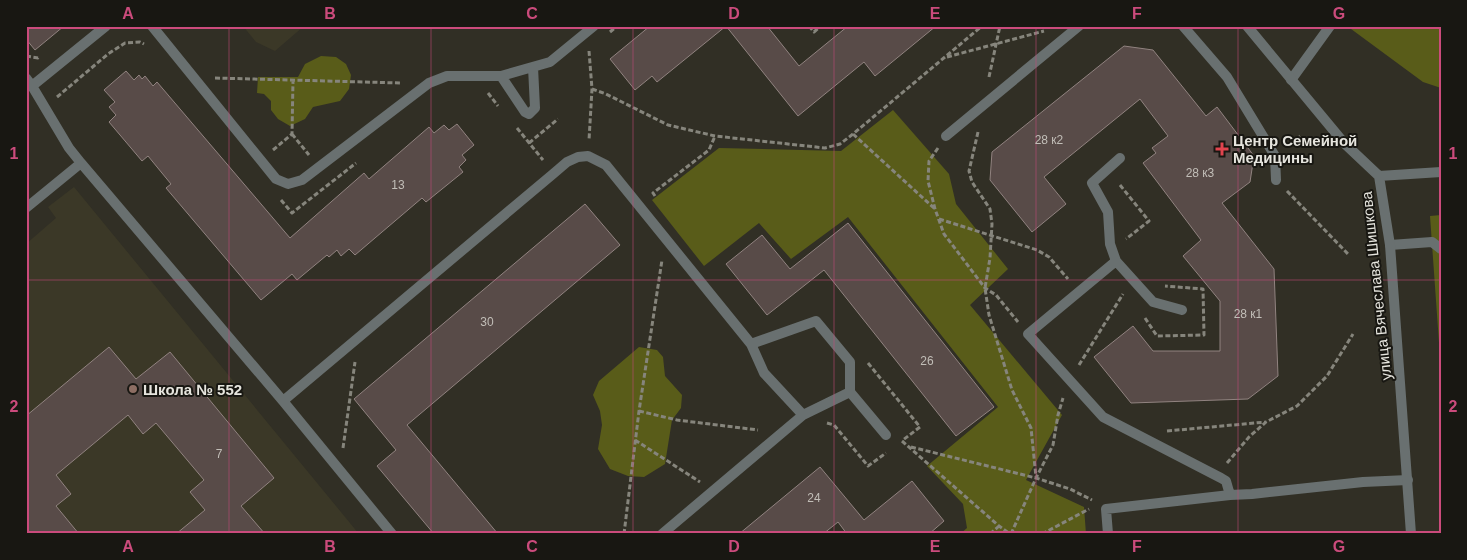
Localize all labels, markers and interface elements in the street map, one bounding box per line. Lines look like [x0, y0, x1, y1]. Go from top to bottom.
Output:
text: A [122, 5, 134, 22]
text: B [324, 5, 336, 22]
text: C [526, 5, 538, 22]
text: D [728, 5, 740, 22]
text: E [930, 5, 941, 22]
text: F [1132, 5, 1142, 22]
text: G [1333, 5, 1345, 22]
place label: Центр Семейной Медицины [1233, 132, 1357, 166]
house number: 28 к2 [1035, 133, 1064, 147]
marker: Центр Семейной Медицины [1215, 142, 1229, 156]
text: 1 [10, 145, 19, 162]
text: 1 [1449, 145, 1458, 162]
house number: 28 к3 [1186, 166, 1215, 180]
house number: 13 [391, 178, 405, 192]
street label: улица Вячеслава Шишкова [1358, 190, 1394, 381]
house number: 28 к1 [1234, 307, 1263, 321]
house number: 30 [480, 315, 494, 329]
house number: 26 [920, 354, 934, 368]
place label: Школа № 552 [143, 381, 242, 398]
marker: Школа № 552 [127, 383, 139, 395]
text: 2 [10, 398, 19, 415]
text: 2 [1449, 398, 1458, 415]
house number: 7 [216, 447, 223, 461]
house number: 24 [807, 491, 821, 505]
text: A [122, 538, 134, 555]
text: B [324, 538, 336, 555]
text: C [526, 538, 538, 555]
text: D [728, 538, 740, 555]
text: E [930, 538, 941, 555]
text: F [1132, 538, 1142, 555]
text: G [1333, 538, 1345, 555]

